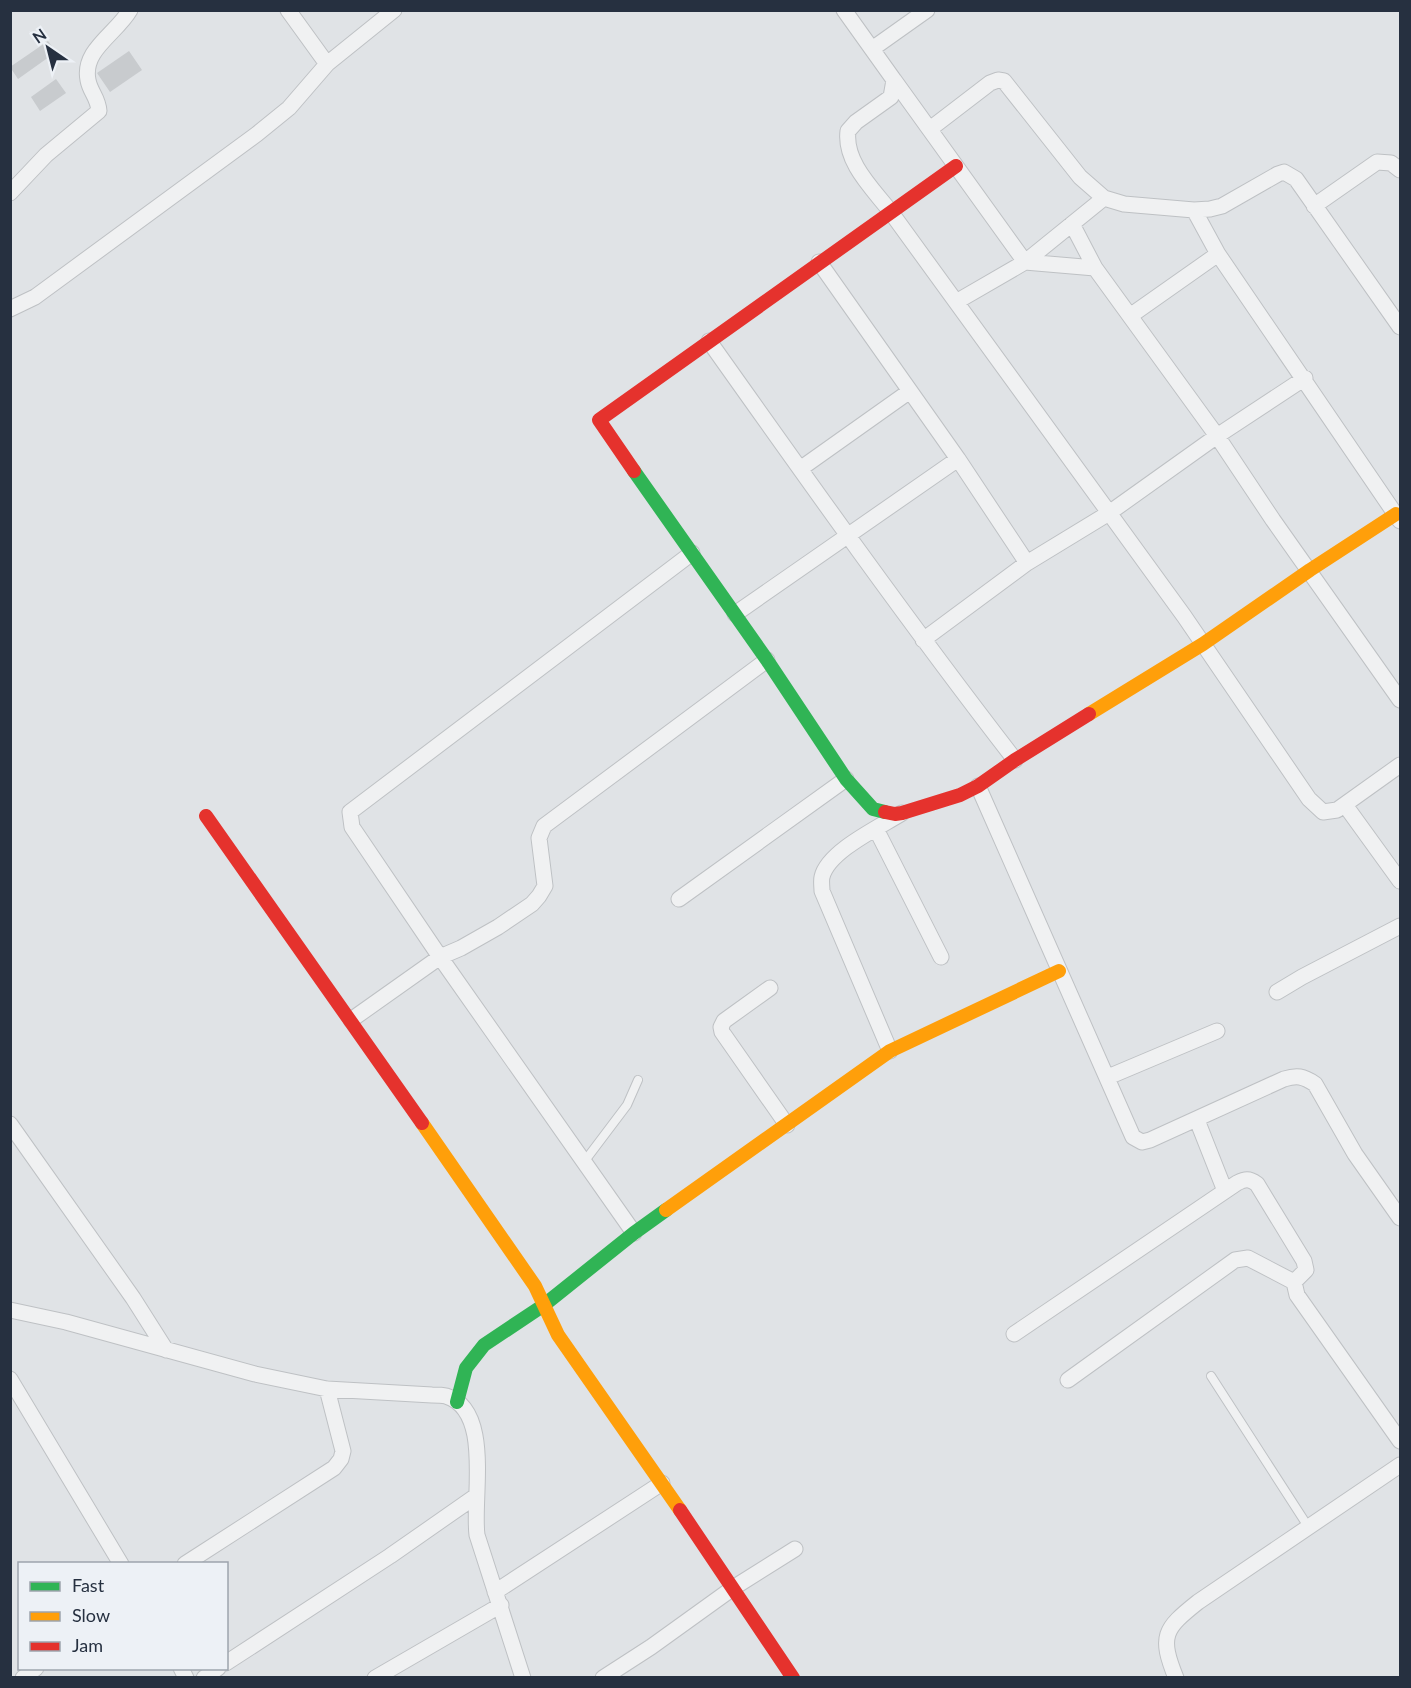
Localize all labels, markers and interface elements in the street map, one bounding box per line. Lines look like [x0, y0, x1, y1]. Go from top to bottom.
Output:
north arrow [18, 18, 78, 78]
text: N [29, 24, 50, 47]
legend [18, 1562, 228, 1670]
text: Fast [72, 1574, 105, 1596]
text: Slow [72, 1604, 110, 1626]
text: Jam [72, 1634, 103, 1656]

